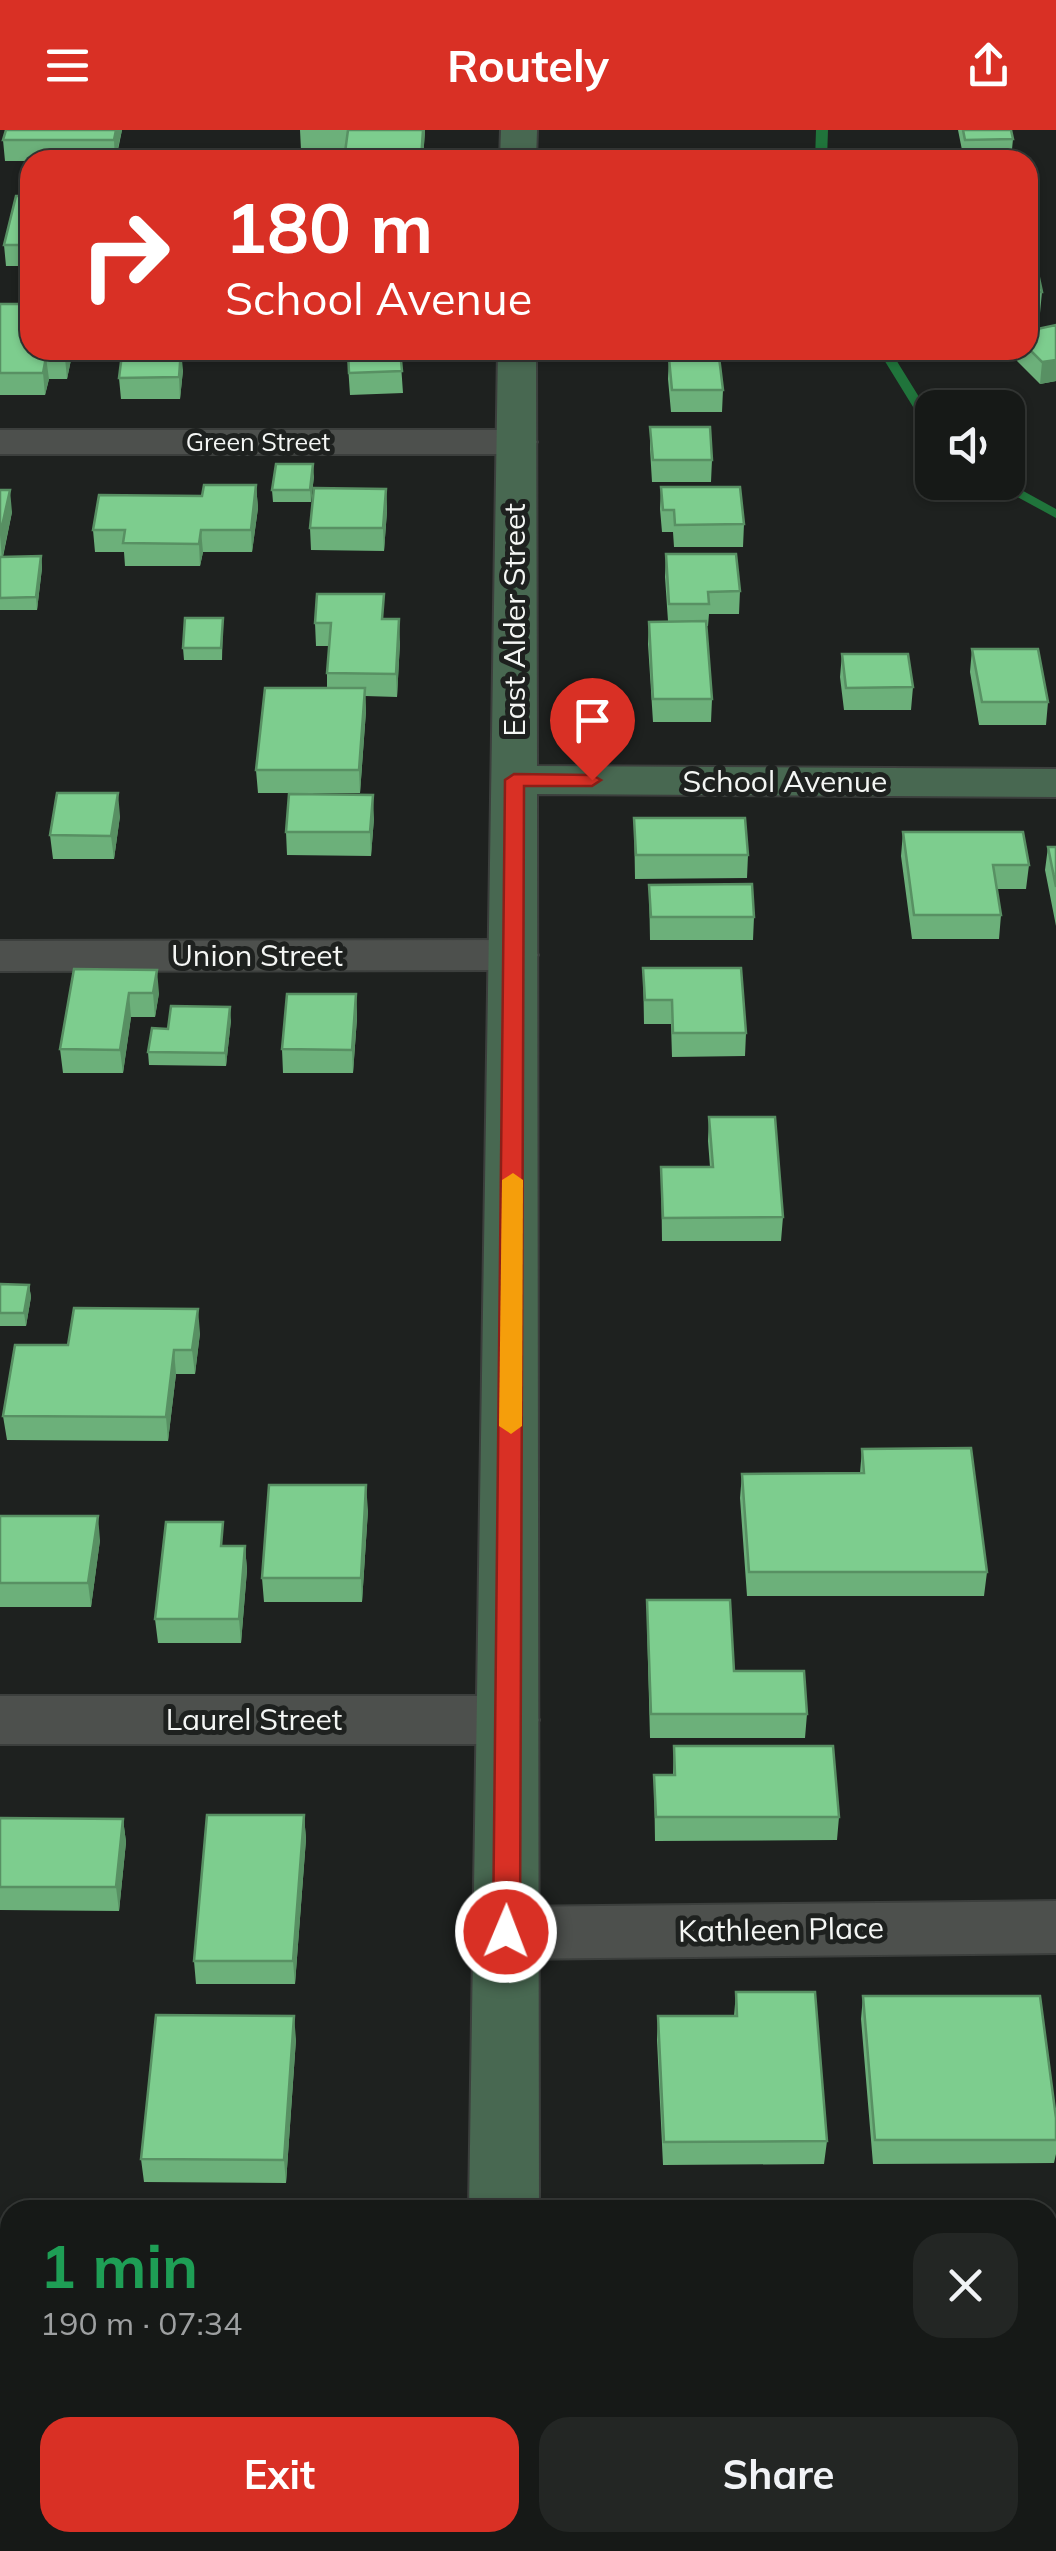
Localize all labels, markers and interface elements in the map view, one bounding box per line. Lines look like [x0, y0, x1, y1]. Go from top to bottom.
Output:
text: Routely [447, 37, 609, 93]
icon: menu [40, 38, 95, 93]
icon: share [961, 38, 1016, 93]
text: 180 m [225, 183, 433, 271]
icon: right [60, 190, 190, 320]
text: School Avenue [225, 270, 532, 326]
map controls [915, 390, 1025, 500]
button: sound [915, 390, 1025, 500]
street label: Green Street [186, 426, 331, 457]
street label: East Alder Street [495, 503, 533, 737]
pin [550, 678, 635, 781]
icon: arrive [565, 693, 620, 748]
street label: School Avenue [683, 762, 887, 800]
street label: Union Street [171, 936, 343, 974]
street label: Laurel Street [166, 1700, 342, 1738]
position arrow [454, 1880, 558, 1984]
street label: Kathleen Place [678, 1908, 884, 1950]
text: 1 min [40, 2228, 198, 2303]
button: close [913, 2233, 1018, 2338]
text: 190 m · 07:34 [40, 2303, 242, 2343]
button: Exit [40, 2417, 519, 2532]
button: Share [539, 2417, 1018, 2532]

